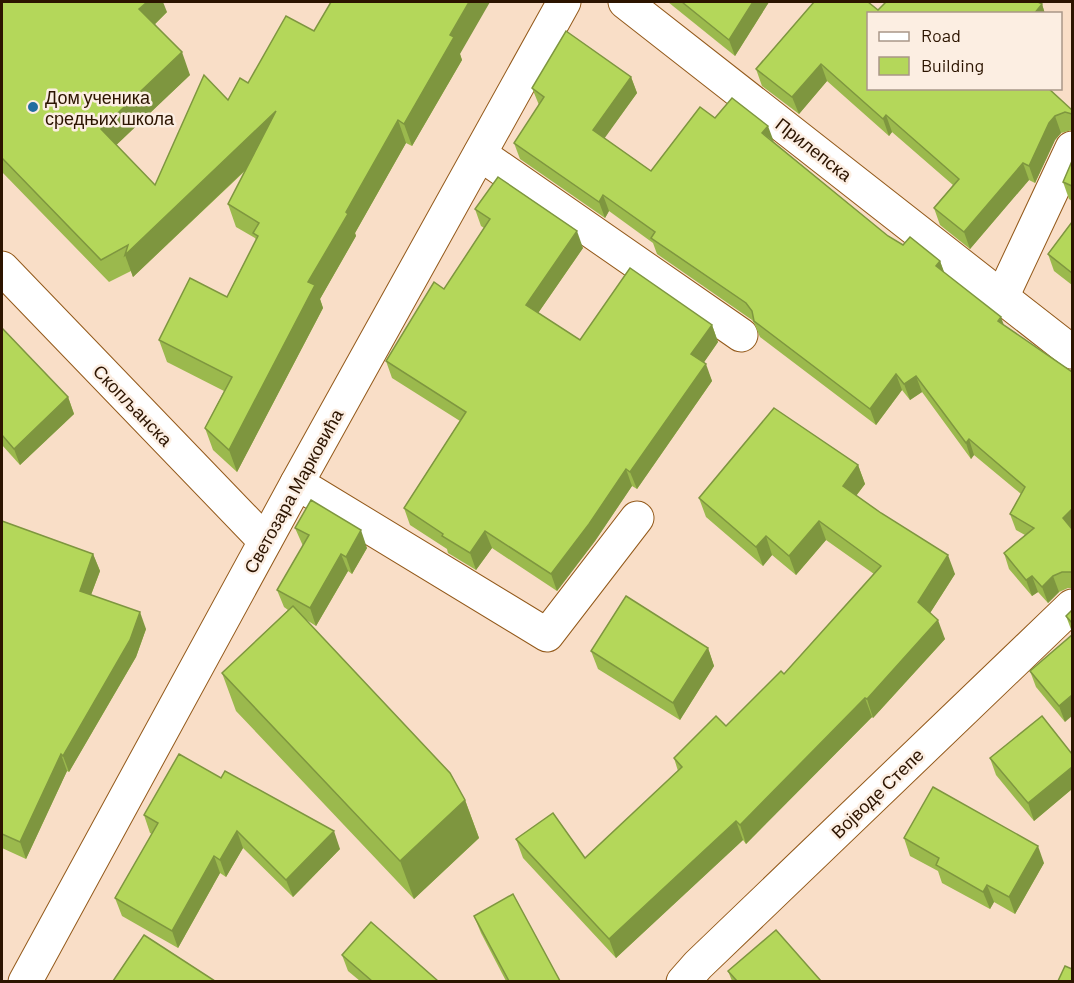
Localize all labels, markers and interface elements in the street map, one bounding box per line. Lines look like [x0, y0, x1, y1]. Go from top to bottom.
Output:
legend [867, 12, 1062, 90]
text: Road [921, 24, 961, 46]
text: Building [921, 54, 984, 76]
place label: Дом ученика средњих школа [45, 86, 175, 129]
marker: Дом ученика средњих школа [26, 100, 40, 114]
street label: Прилепска [772, 112, 857, 186]
street label: Скопљанска [89, 360, 178, 451]
street label: Светозара Марковића [239, 404, 348, 577]
street label: Војводе Степе [826, 743, 928, 843]

